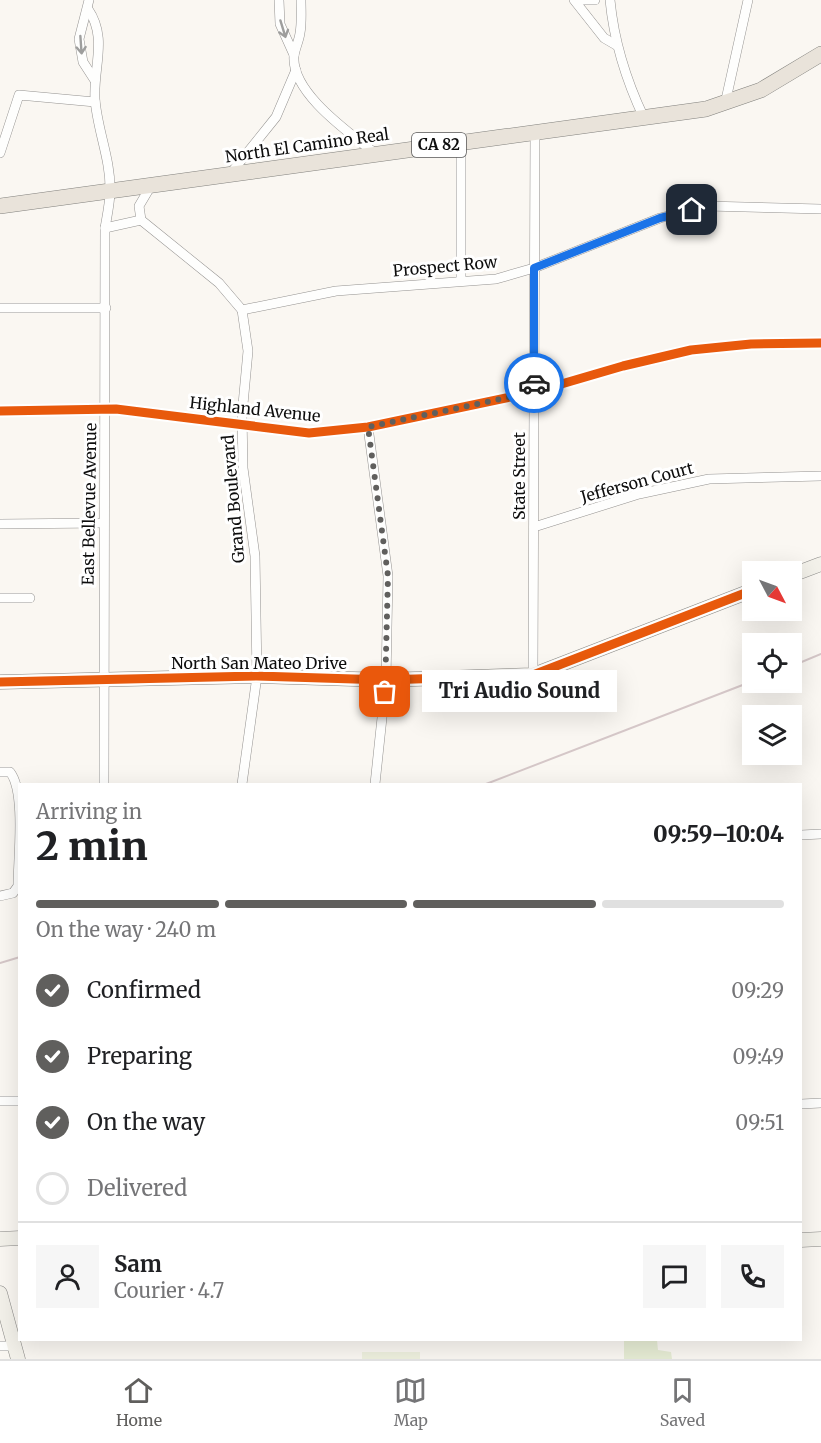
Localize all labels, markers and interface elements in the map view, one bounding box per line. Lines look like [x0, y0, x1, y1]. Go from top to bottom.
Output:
one-way arrow [278, 19, 289, 38]
one-way arrow [75, 35, 86, 55]
street label: North El Camino Real [224, 124, 390, 166]
road number: CA 82 [412, 133, 466, 157]
pin [666, 184, 717, 235]
icon: home [675, 193, 708, 226]
street label: Prospect Row [392, 251, 499, 281]
courier [504, 353, 564, 413]
icon: car [518, 367, 551, 400]
street label: Highland Avenue [189, 392, 321, 426]
street label: East Bellevue Avenue [78, 423, 100, 585]
street label: State Street [509, 431, 529, 520]
street label: Grand Boulevard [217, 434, 249, 564]
street label: Jefferson Court [577, 457, 696, 507]
north arrow [742, 561, 802, 621]
map controls [742, 561, 802, 765]
button: locate [742, 633, 802, 693]
street label: North San Mateo Drive [171, 653, 347, 673]
pin [359, 666, 410, 717]
callout: Tri Audio Sound [421, 671, 616, 713]
icon: bag [368, 675, 401, 708]
text: Tri Audio Sound [439, 678, 600, 703]
button: layers [742, 705, 802, 765]
text: Arriving in [36, 799, 142, 824]
text: 09:59–10:04 [653, 820, 784, 848]
text: 2 min [36, 822, 148, 871]
text: On the way · 240 m [36, 917, 216, 942]
icon: check [36, 974, 69, 1007]
text: Confirmed [87, 976, 201, 1004]
text: 09:29 [731, 978, 784, 1003]
icon: check [36, 1040, 69, 1073]
text: Preparing [87, 1042, 192, 1070]
text: 09:49 [732, 1044, 784, 1069]
icon: check [36, 1106, 69, 1139]
text: On the way [87, 1108, 205, 1136]
text: 09:51 [735, 1110, 784, 1135]
text: Delivered [87, 1174, 187, 1202]
button: person [36, 1245, 99, 1308]
button: chat [643, 1245, 706, 1308]
button: phone [721, 1245, 784, 1308]
text: Sam [114, 1250, 162, 1278]
text: Courier · 4.7 [114, 1278, 224, 1303]
tab: Home [116, 1374, 162, 1430]
tab: Map [394, 1374, 428, 1430]
tab: Saved [660, 1374, 705, 1430]

